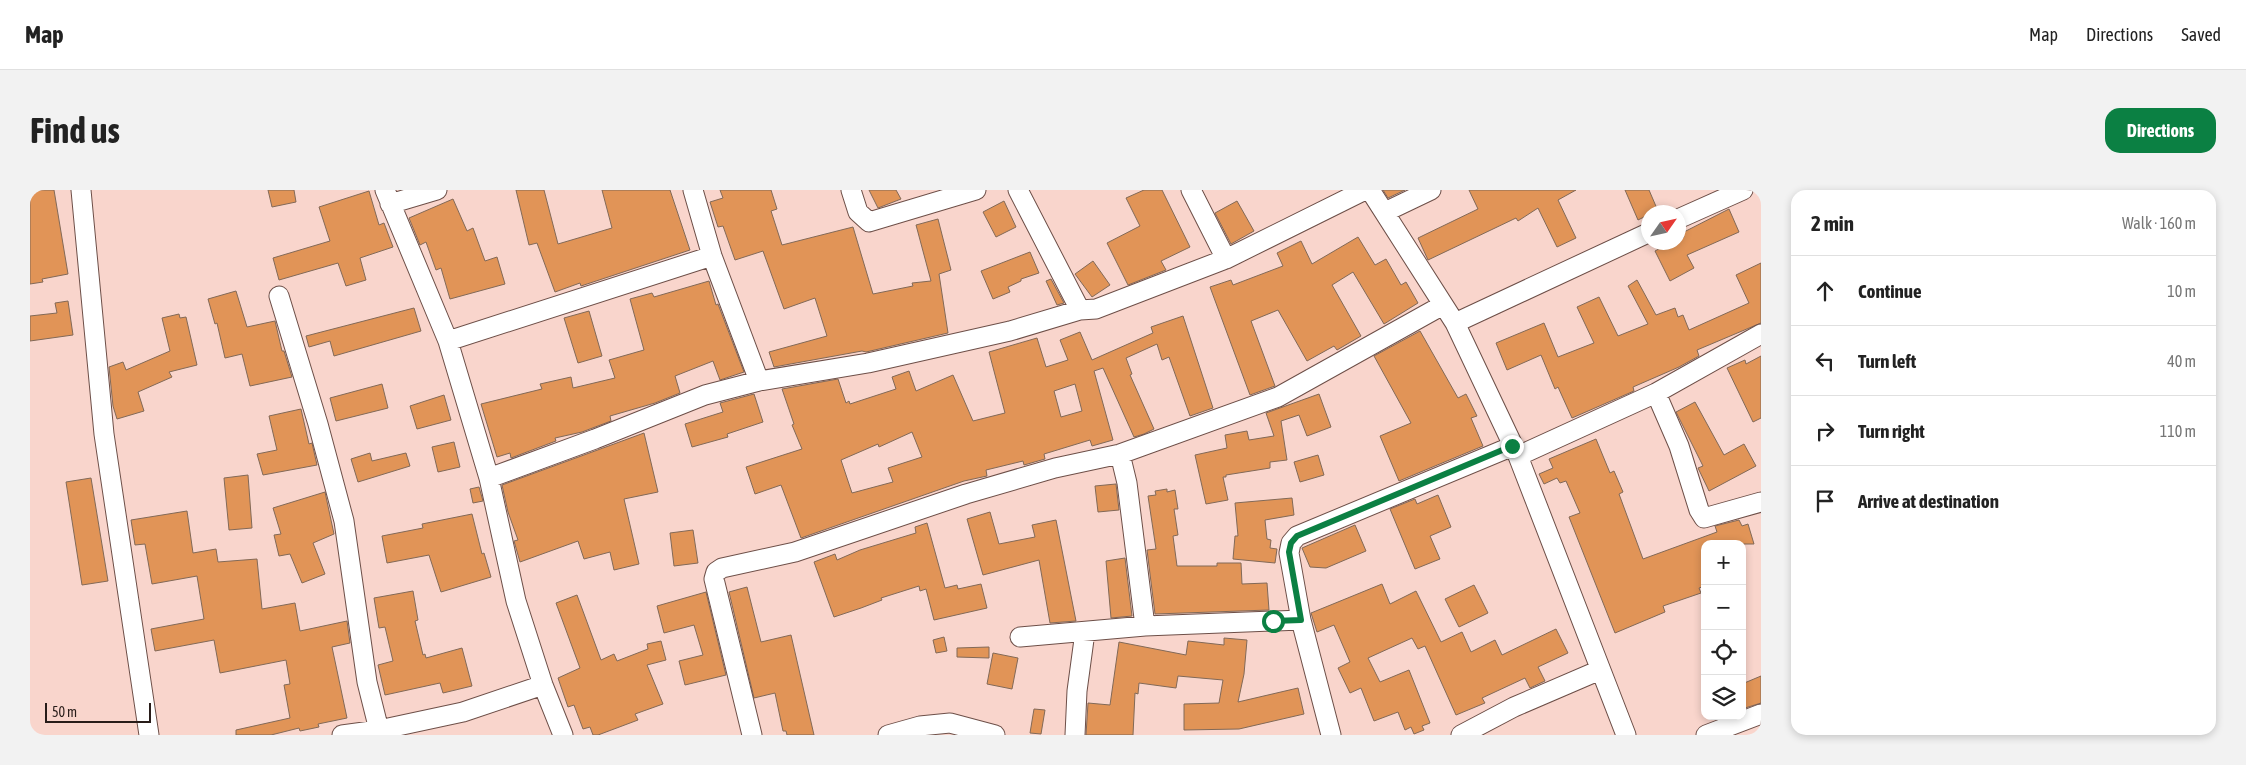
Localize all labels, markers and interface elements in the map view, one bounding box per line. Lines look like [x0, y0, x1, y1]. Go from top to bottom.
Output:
text: Map [25, 21, 64, 48]
text: Map [2029, 24, 2058, 45]
text: Directions [2086, 24, 2153, 45]
text: Saved [2181, 24, 2221, 45]
button: Directions [2105, 108, 2216, 153]
text: Find us [30, 110, 120, 150]
north arrow [1641, 205, 1686, 250]
text: 2 min [1811, 211, 1854, 235]
text: Walk · 160 m [2122, 214, 2196, 232]
icon: ahead [1811, 277, 1839, 305]
text: Continue [1858, 280, 1922, 302]
text: 10 m [2167, 282, 2196, 300]
icon: left [1811, 347, 1839, 375]
text: Turn left [1858, 350, 1916, 372]
text: 40 m [2167, 352, 2196, 370]
icon: right [1811, 417, 1839, 445]
text: Turn right [1858, 420, 1925, 442]
text: 110 m [2160, 422, 2196, 440]
route end [1501, 435, 1524, 458]
icon: arrive [1811, 487, 1839, 515]
text: Arrive at destination [1858, 490, 1999, 512]
map controls [1701, 540, 1746, 720]
button: + [1701, 540, 1746, 585]
button: − [1701, 585, 1746, 630]
route start [1262, 610, 1285, 633]
button: locate [1701, 630, 1746, 675]
button: layers [1701, 675, 1746, 720]
scale bar [45, 700, 151, 723]
text: 50 m [52, 704, 77, 720]

